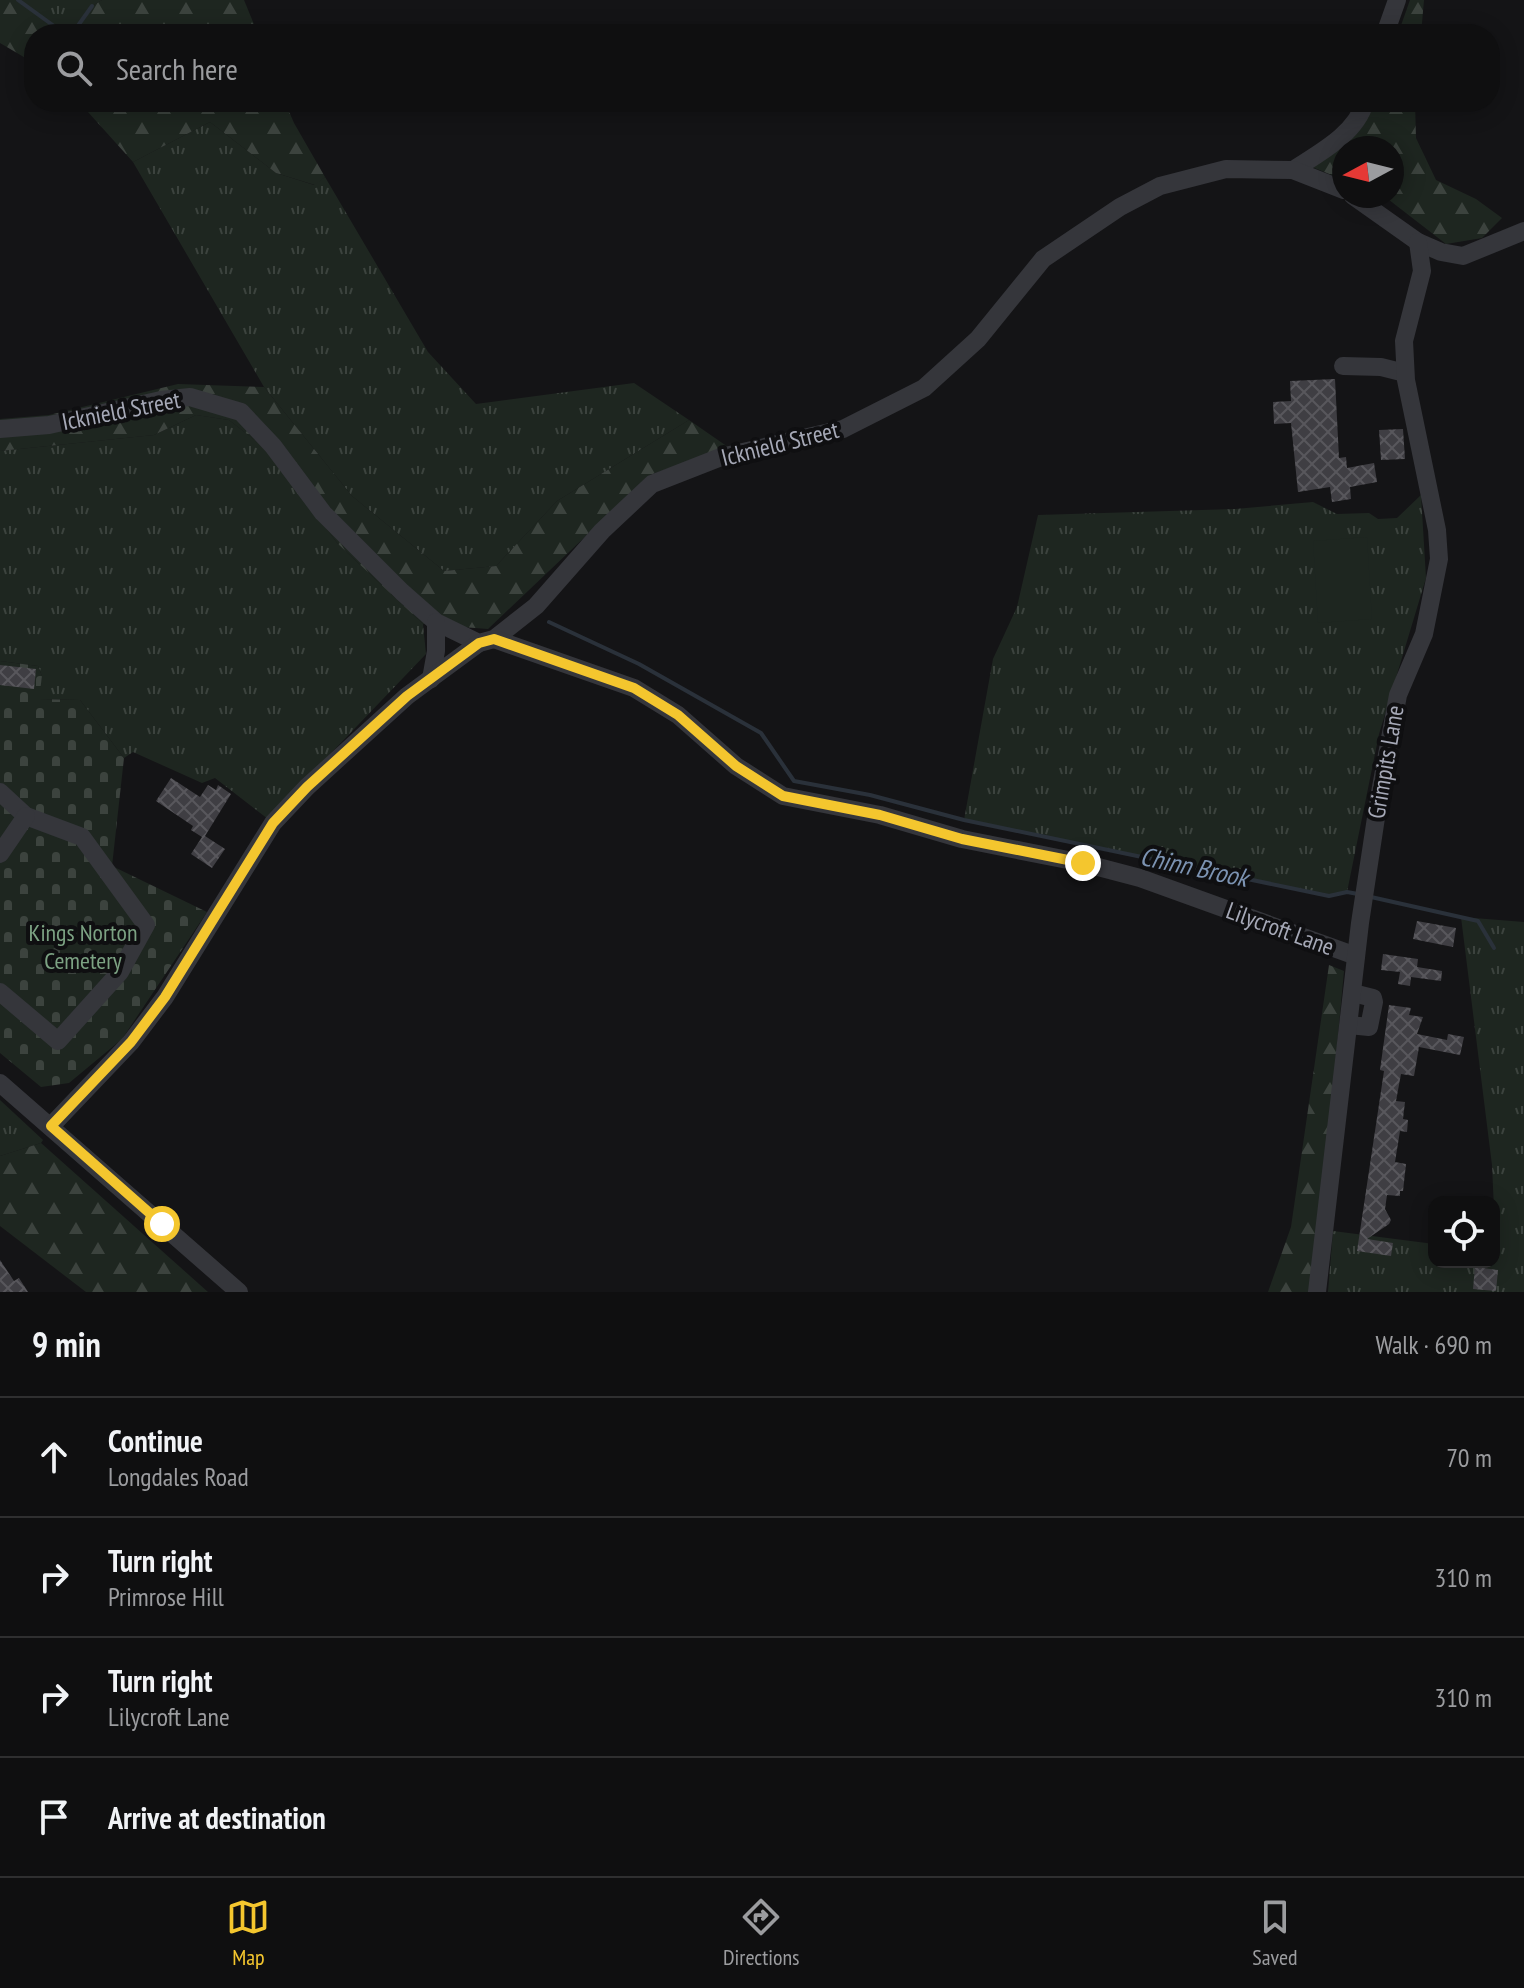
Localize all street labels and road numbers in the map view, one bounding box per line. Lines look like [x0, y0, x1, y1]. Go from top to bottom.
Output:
street label: Icknield Street [59, 384, 183, 437]
street label: Icknield Street [718, 414, 842, 473]
street label: Grimpits Lane [1360, 703, 1411, 821]
street label: Lilycroft Lane [1222, 895, 1338, 962]

